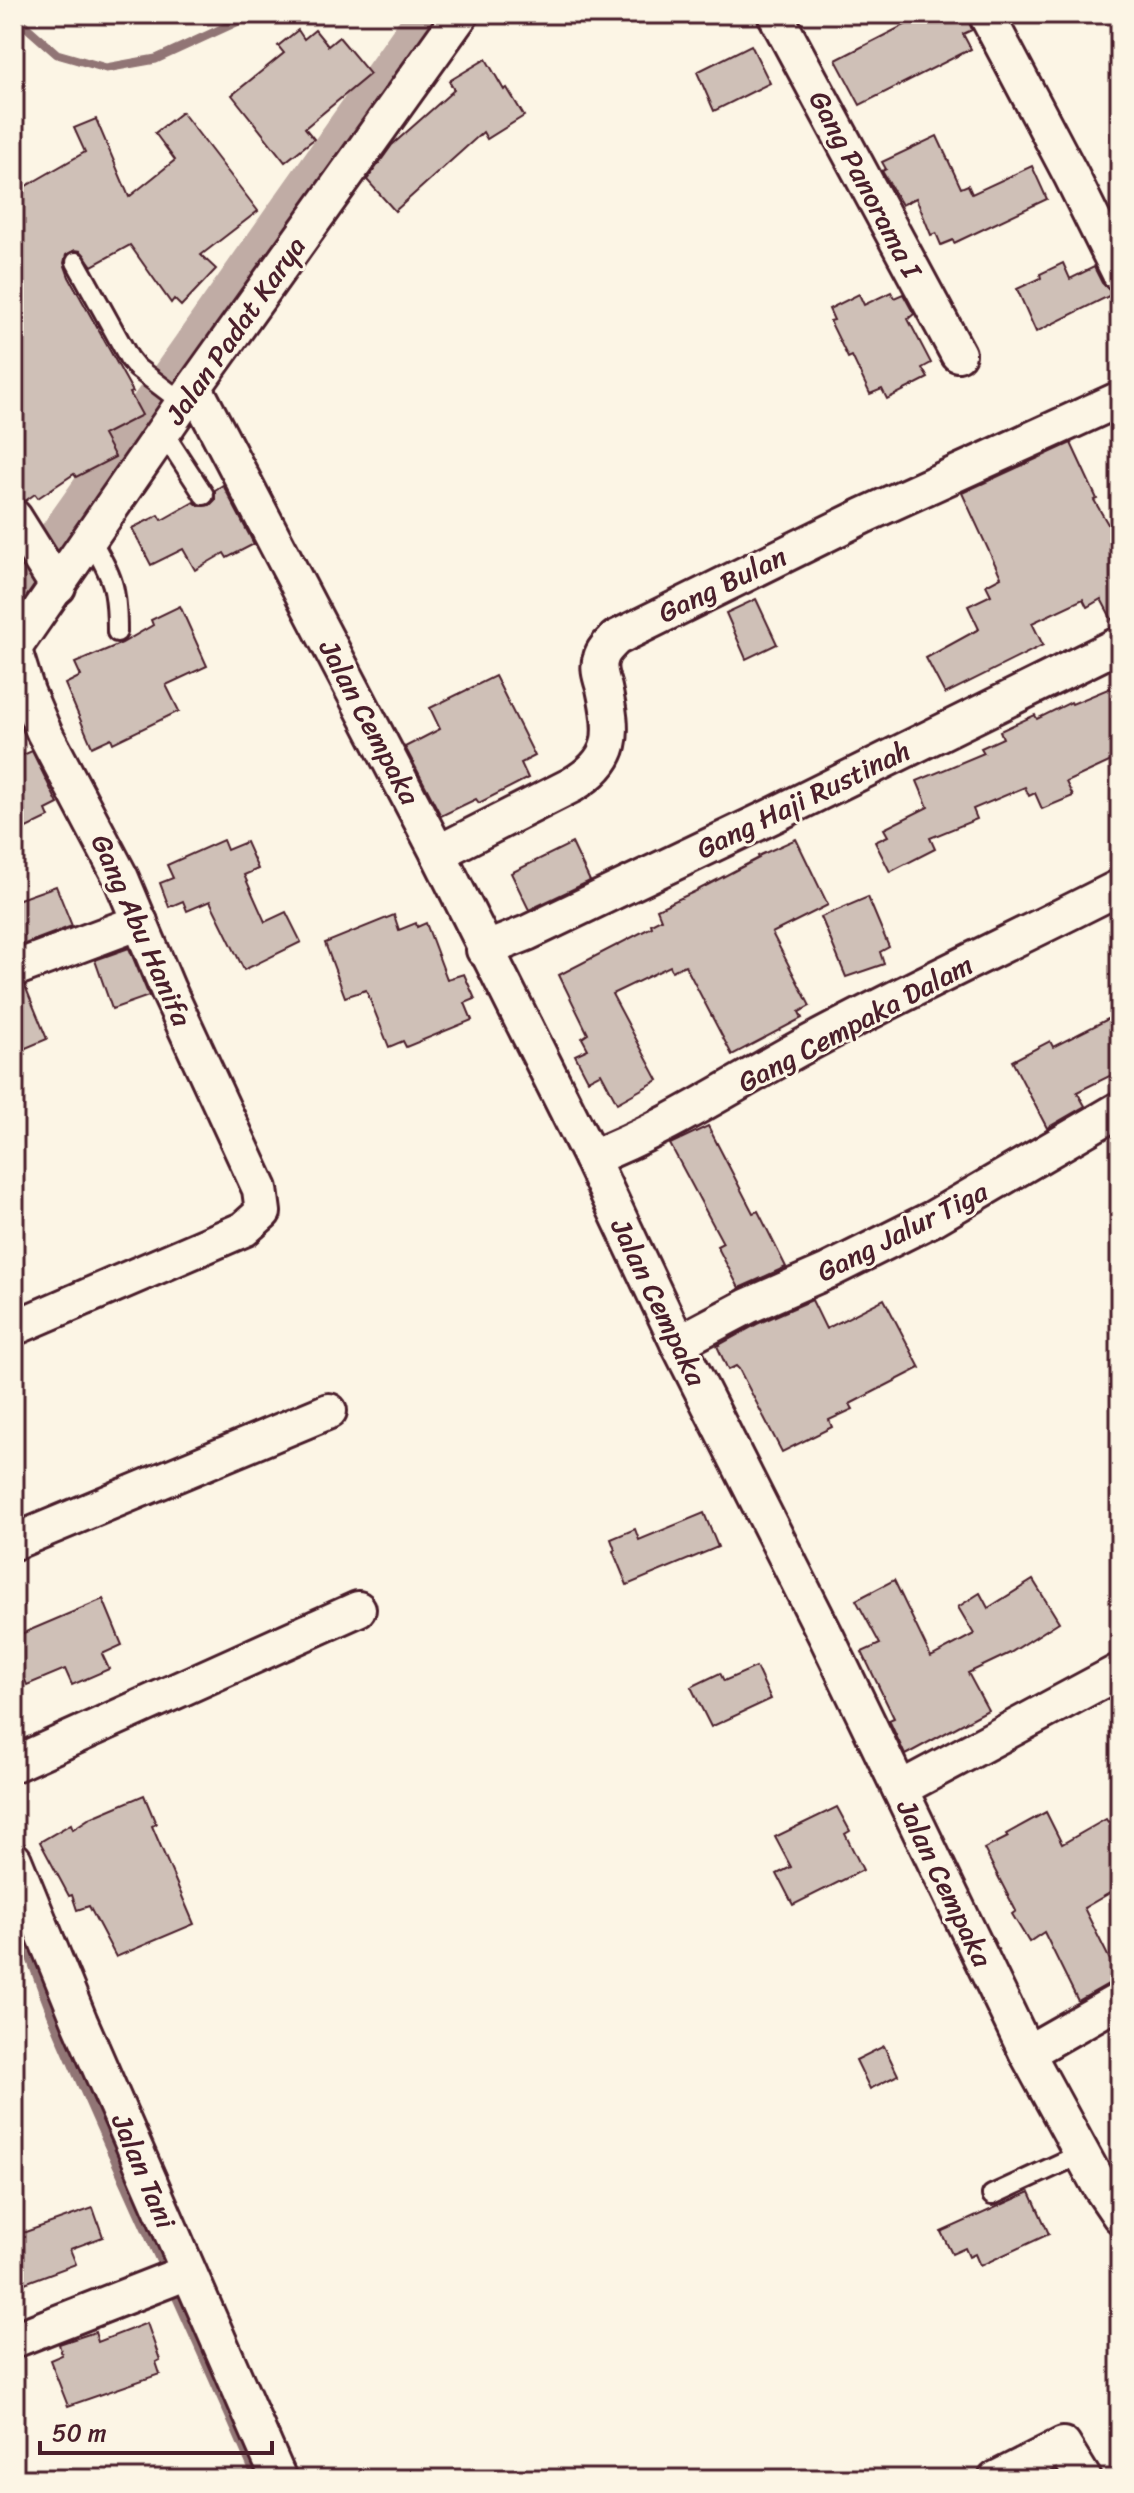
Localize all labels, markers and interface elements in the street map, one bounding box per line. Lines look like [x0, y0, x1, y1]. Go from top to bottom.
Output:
street label: Gang Panorama I [795, 81, 937, 289]
street label: Jalan Padat Karya [151, 226, 319, 436]
street label: Gang Bulan [649, 532, 795, 637]
street label: Jalan Cempaka [305, 630, 434, 815]
street label: Gang Haji Rustinah [688, 726, 919, 873]
street label: Gang Abu Hanifa [77, 826, 206, 1035]
street label: Gang Cempaka Dalam [729, 941, 982, 1106]
street label: Gang Jalur Tiga [808, 1167, 997, 1296]
street label: Jalan Cempaka [596, 1209, 721, 1396]
street label: Jalan Cempaka [882, 1790, 1007, 1977]
street label: Jalan Tani [97, 2105, 190, 2238]
scale bar [40, 2405, 272, 2455]
text: 50 m [52, 2412, 107, 2454]

